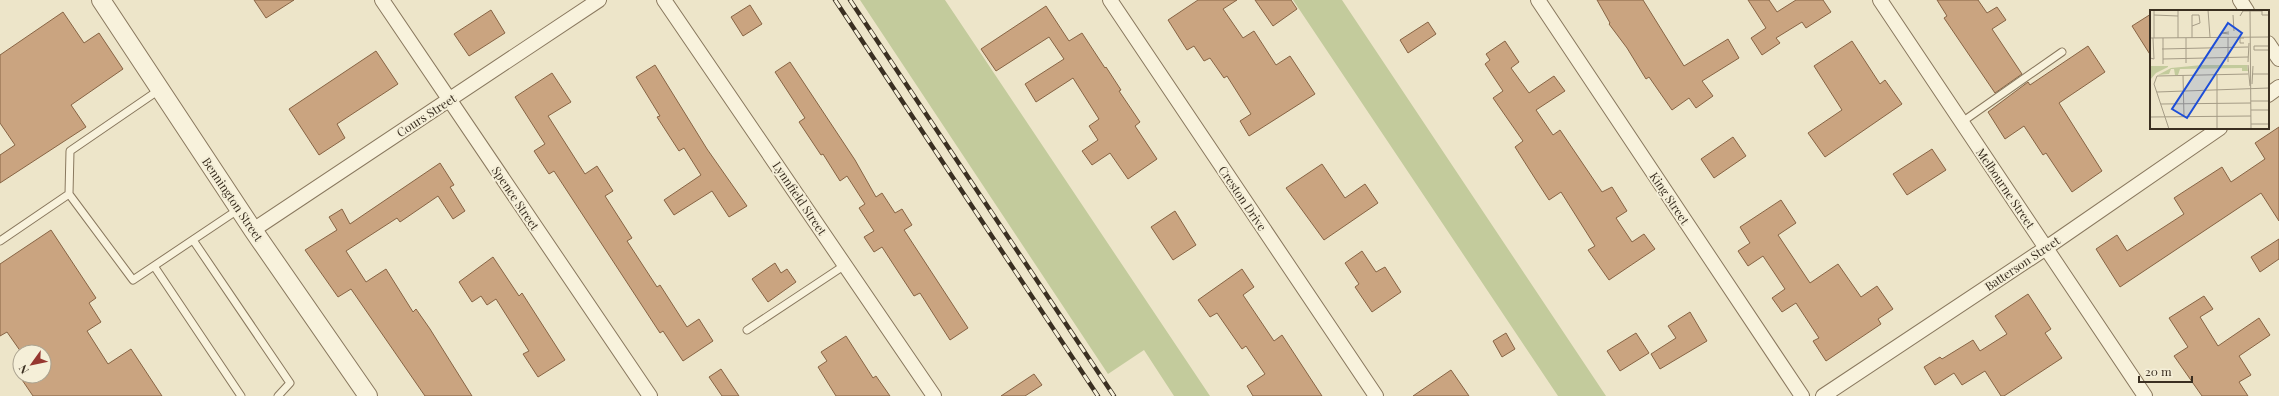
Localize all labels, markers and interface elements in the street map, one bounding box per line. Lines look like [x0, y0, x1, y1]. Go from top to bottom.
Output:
inset map [2150, 10, 2269, 129]
street label: Cours Street [393, 89, 459, 140]
street label: Melbourne Street [1973, 145, 2039, 232]
street label: Bennington Street [199, 154, 267, 245]
street label: Lynnfield Street [769, 158, 831, 239]
street label: Creston Drive [1215, 162, 1271, 234]
street label: Spence Street [489, 163, 544, 234]
street label: King Street [1647, 169, 1694, 228]
street label: Batterson Street [1981, 232, 2063, 294]
north arrow [12, 344, 52, 384]
scale bar [2139, 358, 2192, 384]
text: N [15, 362, 32, 377]
text: 20 m [2145, 363, 2172, 379]

